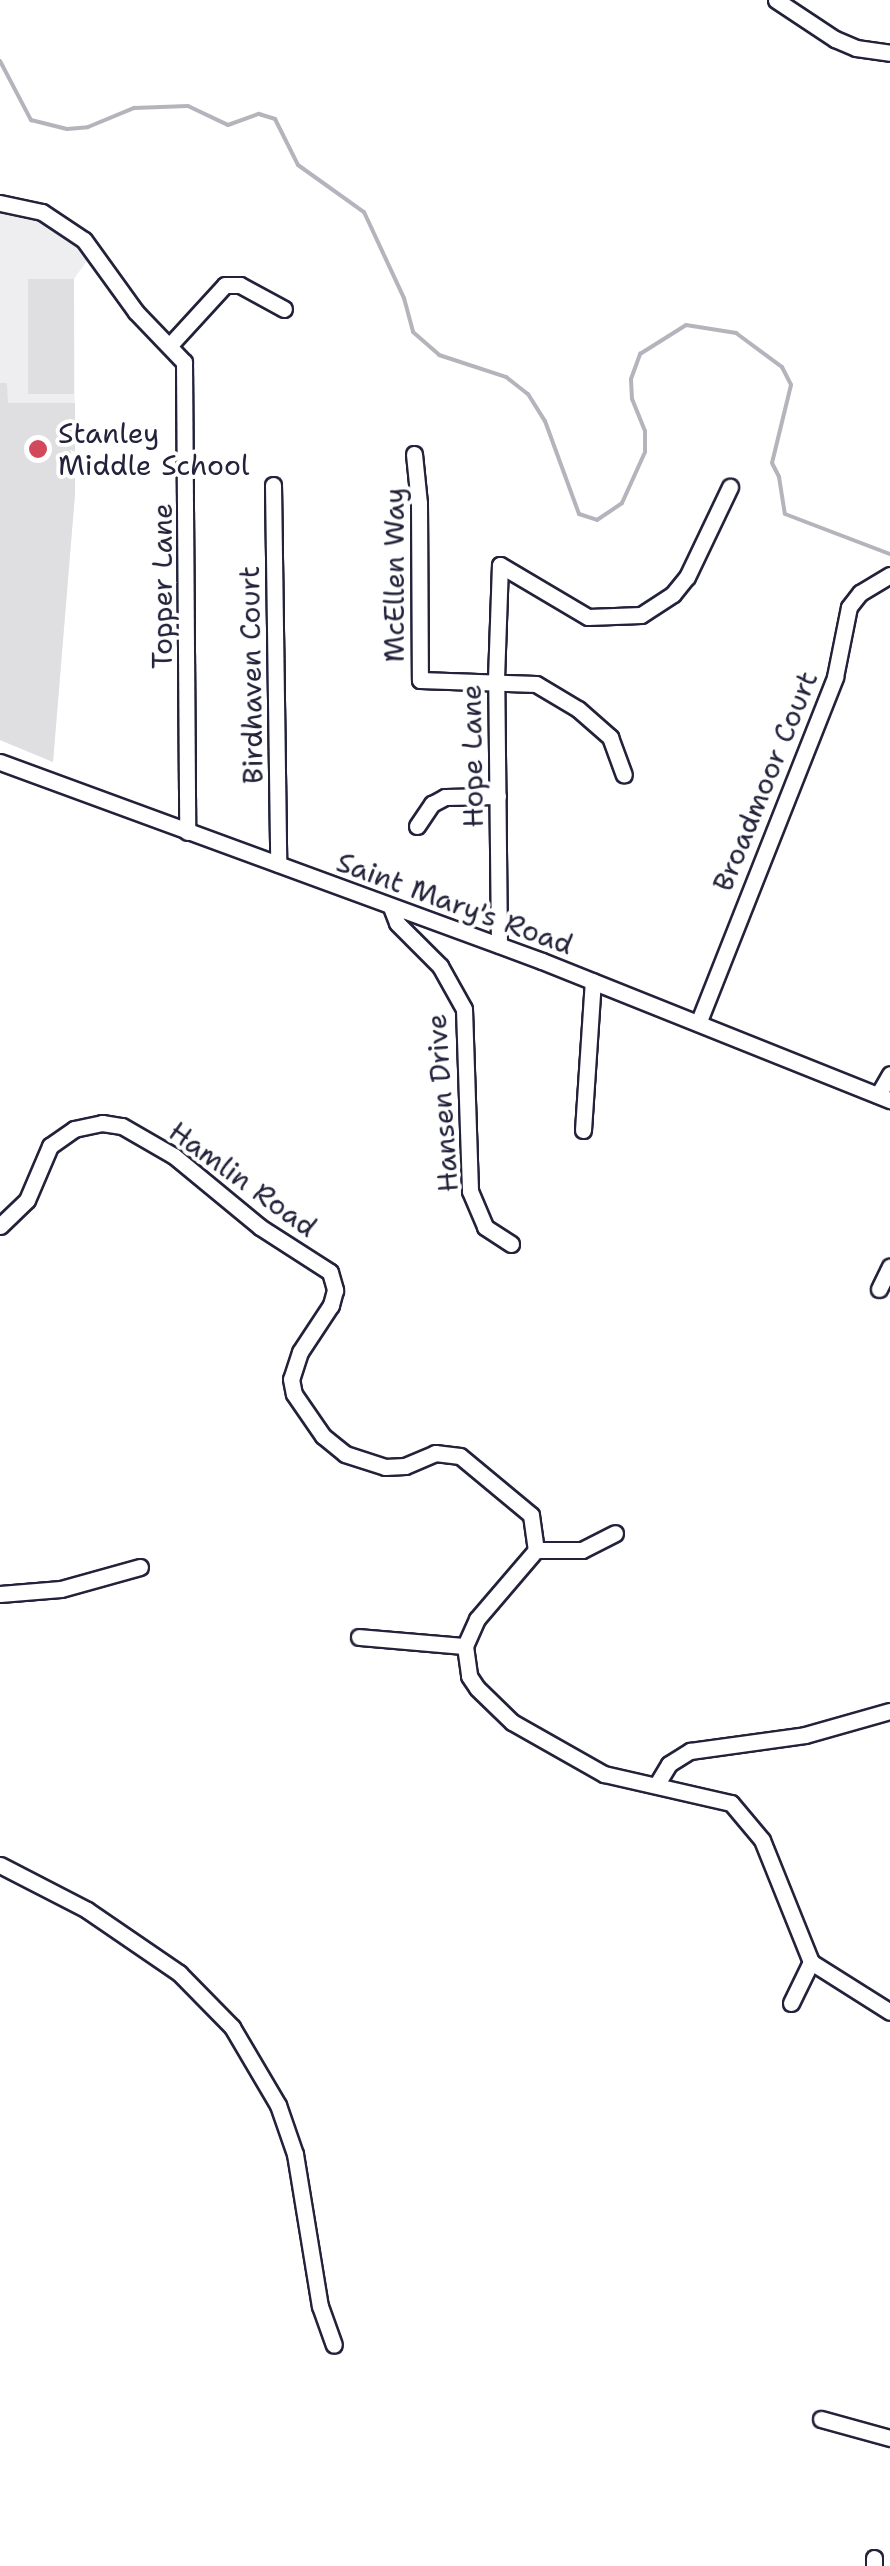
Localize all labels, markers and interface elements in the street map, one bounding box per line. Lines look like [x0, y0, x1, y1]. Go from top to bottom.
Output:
place label: Stanley Middle School [58, 416, 249, 482]
marker: Stanley Middle School [27, 438, 49, 460]
street label: McEllen Way [377, 488, 411, 662]
street label: Topper Lane [145, 503, 179, 669]
street label: Birdhaven Court [232, 566, 270, 784]
street label: Broadmoor Court [706, 666, 824, 896]
street label: Hope Lane [454, 684, 490, 828]
street label: Saint Mary's Road [332, 845, 578, 961]
street label: Hansen Drive [419, 1013, 465, 1193]
street label: Hamlin Road [163, 1114, 323, 1244]

